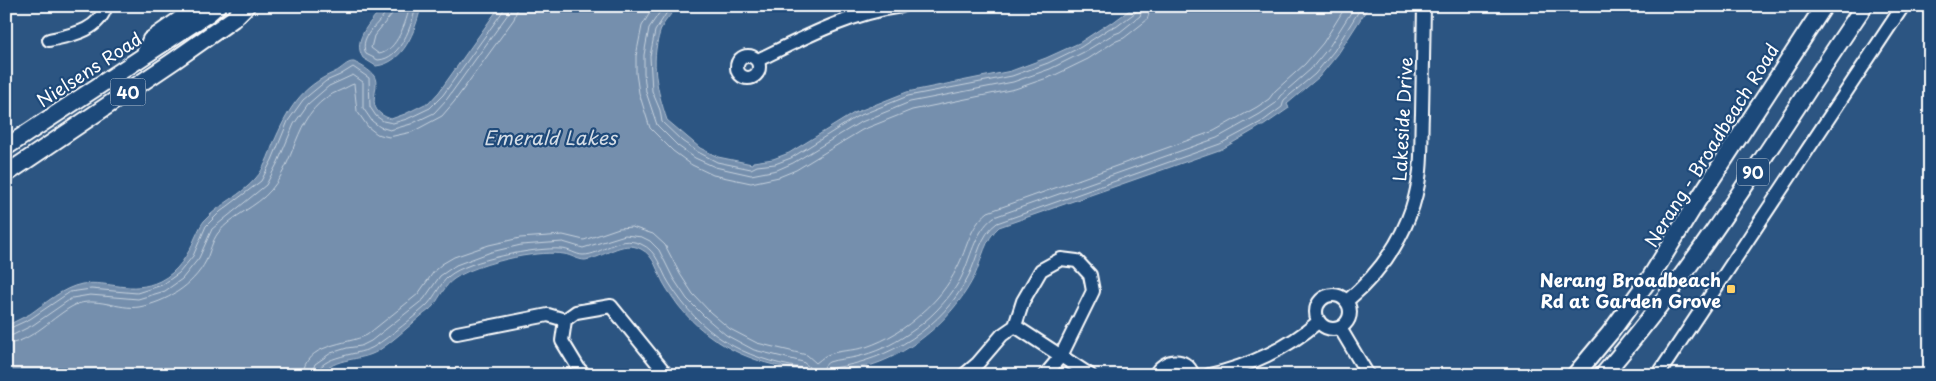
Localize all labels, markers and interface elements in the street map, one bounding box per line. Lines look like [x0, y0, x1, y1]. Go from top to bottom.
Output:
street label: Nielsens Road [31, 25, 147, 113]
street label: Nerang - Broadbeach Road [1637, 38, 1785, 252]
street label: Lakeside Drive [1385, 56, 1419, 182]
road number: 40 [110, 78, 146, 105]
water label: Emerald Lakes [484, 123, 619, 151]
road number: 90 [1737, 158, 1769, 186]
place label: Nerang Broadbeach Rd at Garden Grove [1540, 266, 1721, 314]
marker: Nerang Broadbeach Rd at Garden Grove [1725, 283, 1737, 295]

